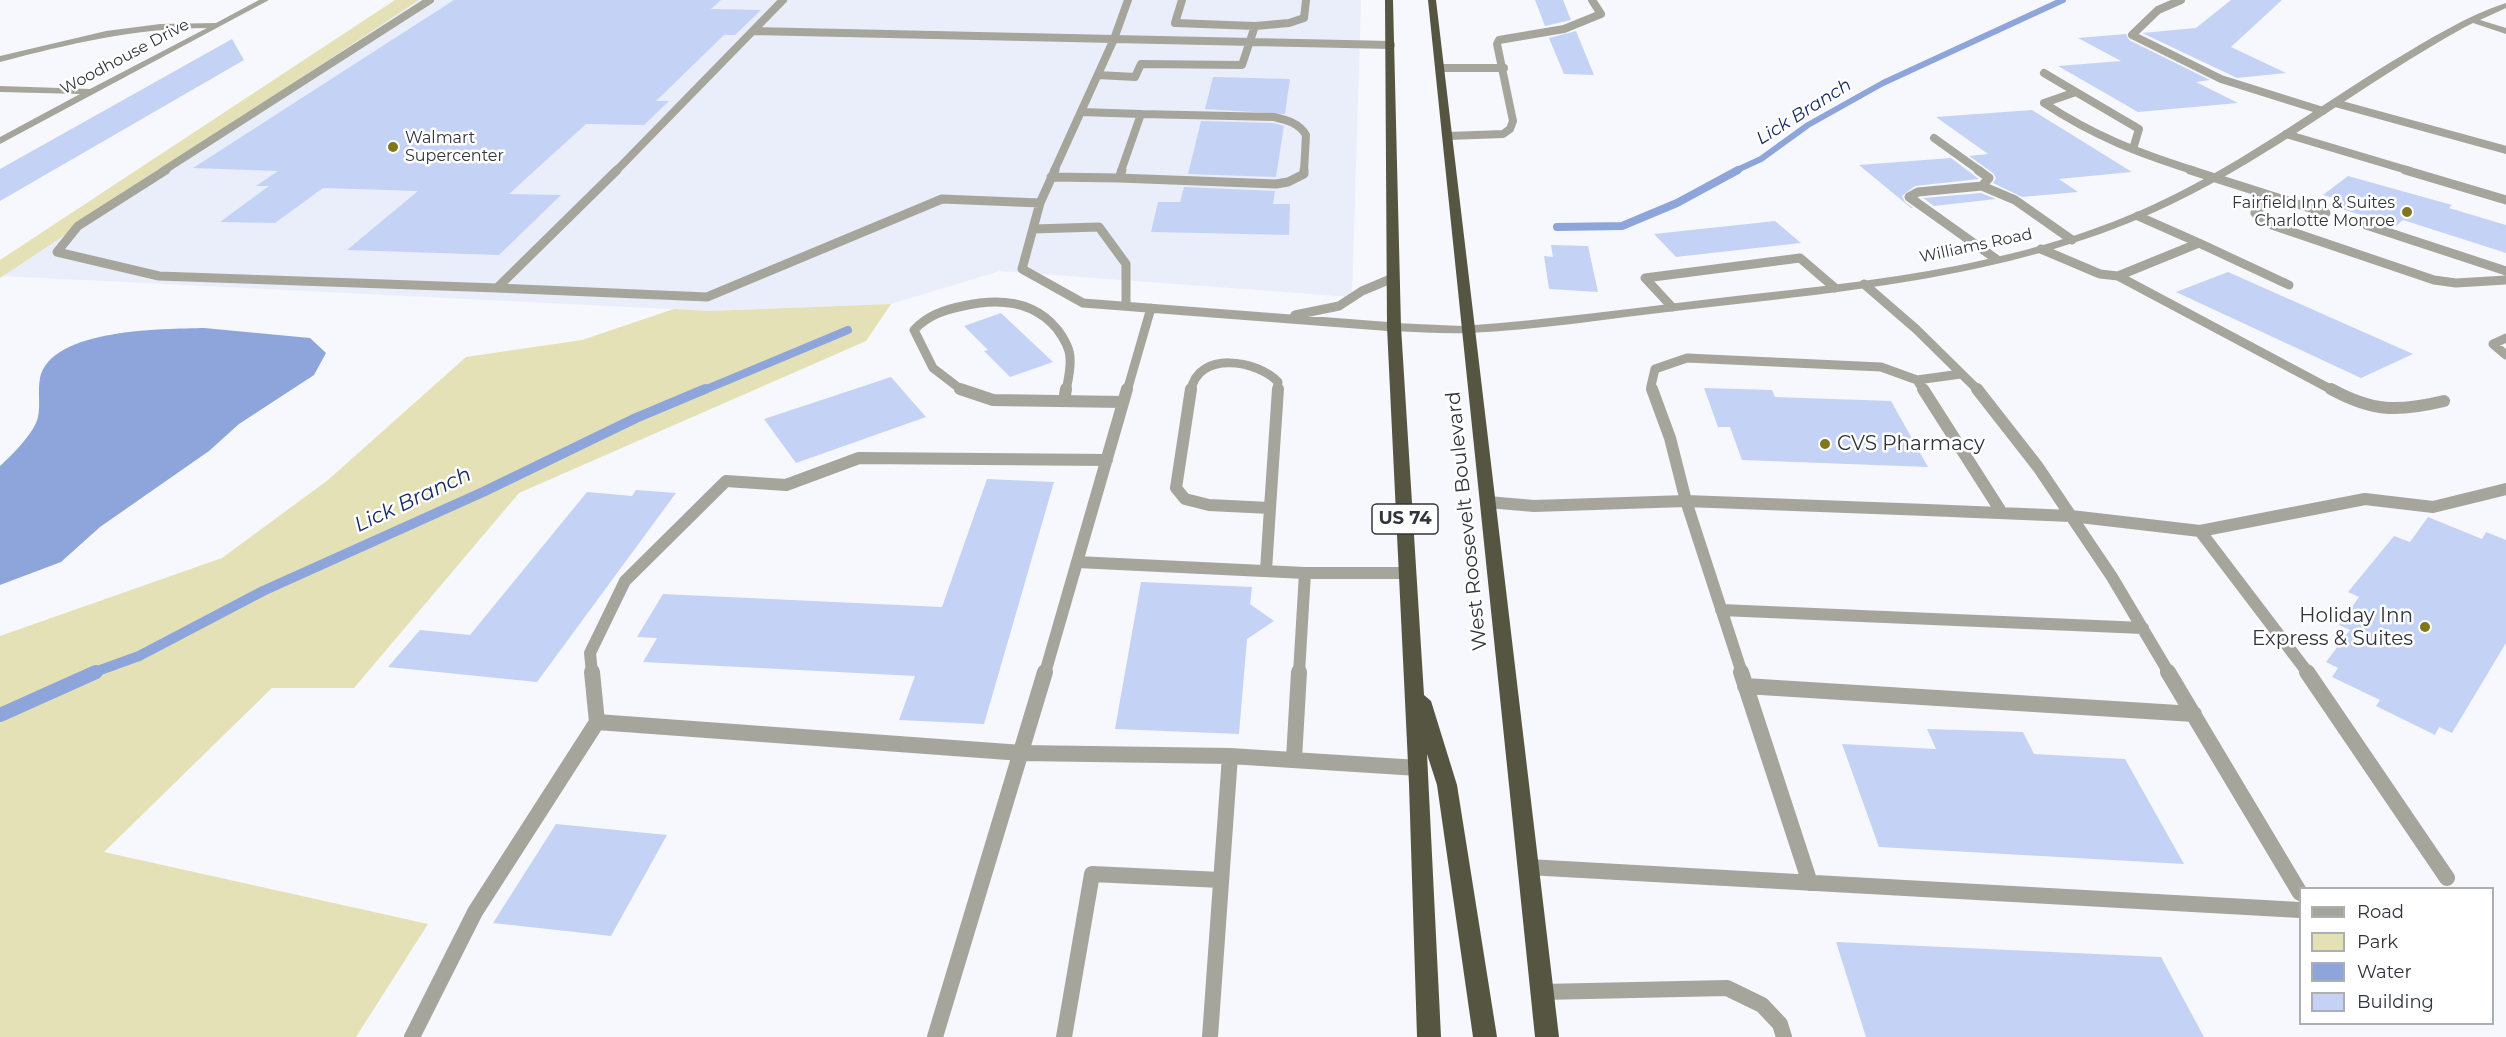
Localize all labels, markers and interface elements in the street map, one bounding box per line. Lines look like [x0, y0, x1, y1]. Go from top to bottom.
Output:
street label: Woodhouse Drive [57, 15, 193, 99]
water label: Lick Branch [1753, 74, 1855, 150]
place label: Walmart Supercenter [405, 128, 504, 166]
marker: Walmart Supercenter [386, 140, 400, 154]
place label: Fairfield Inn & Suites Charlotte Monroe [2232, 193, 2395, 231]
marker: Fairfield Inn & Suites Charlotte Monroe [2400, 205, 2414, 219]
street label: Williams Road [1918, 225, 2034, 267]
street label: West Roosevelt Boulevard [1441, 390, 1493, 652]
place label: CVS Pharmacy [1837, 432, 1985, 456]
marker: CVS Pharmacy [1818, 437, 1832, 451]
water label: Lick Branch [351, 462, 475, 538]
road number: US 74 [1372, 504, 1438, 534]
place label: Holiday Inn Express & Suites [2252, 604, 2413, 651]
marker: Holiday Inn Express & Suites [2418, 620, 2432, 634]
legend [2299, 887, 2494, 1025]
text: Road [2357, 901, 2404, 923]
text: Park [2357, 931, 2398, 953]
text: Water [2357, 961, 2412, 983]
text: Building [2357, 991, 2434, 1013]

